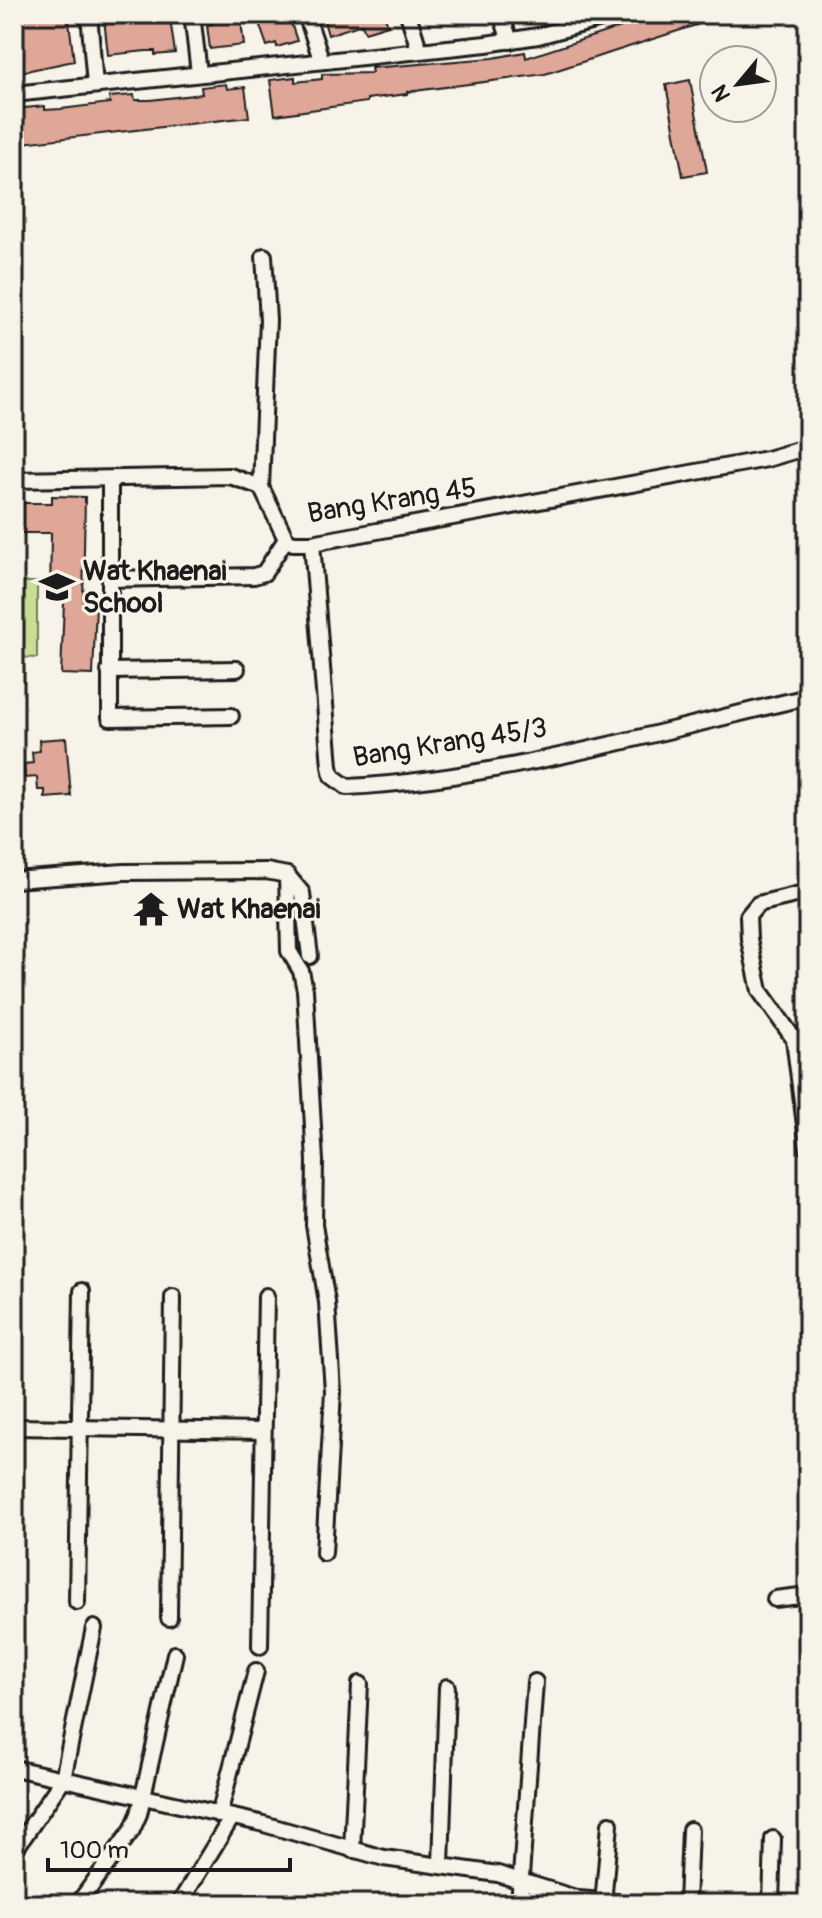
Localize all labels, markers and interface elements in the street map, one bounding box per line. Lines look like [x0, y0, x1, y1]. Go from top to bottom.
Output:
north arrow [698, 44, 778, 124]
text: N [705, 80, 737, 107]
street label: Bang Krang 45 [305, 470, 479, 532]
place label: Wat Khaenai School [83, 554, 227, 621]
school or university icon: Wat Khaenai School [38, 568, 76, 606]
street label: Bang Krang 45/3 [350, 710, 550, 776]
temple icon: Wat Khaenai [132, 890, 170, 928]
place label: Wat Khaenai [177, 892, 321, 927]
scale bar [48, 1822, 290, 1872]
text: 100 m [60, 1836, 129, 1865]

